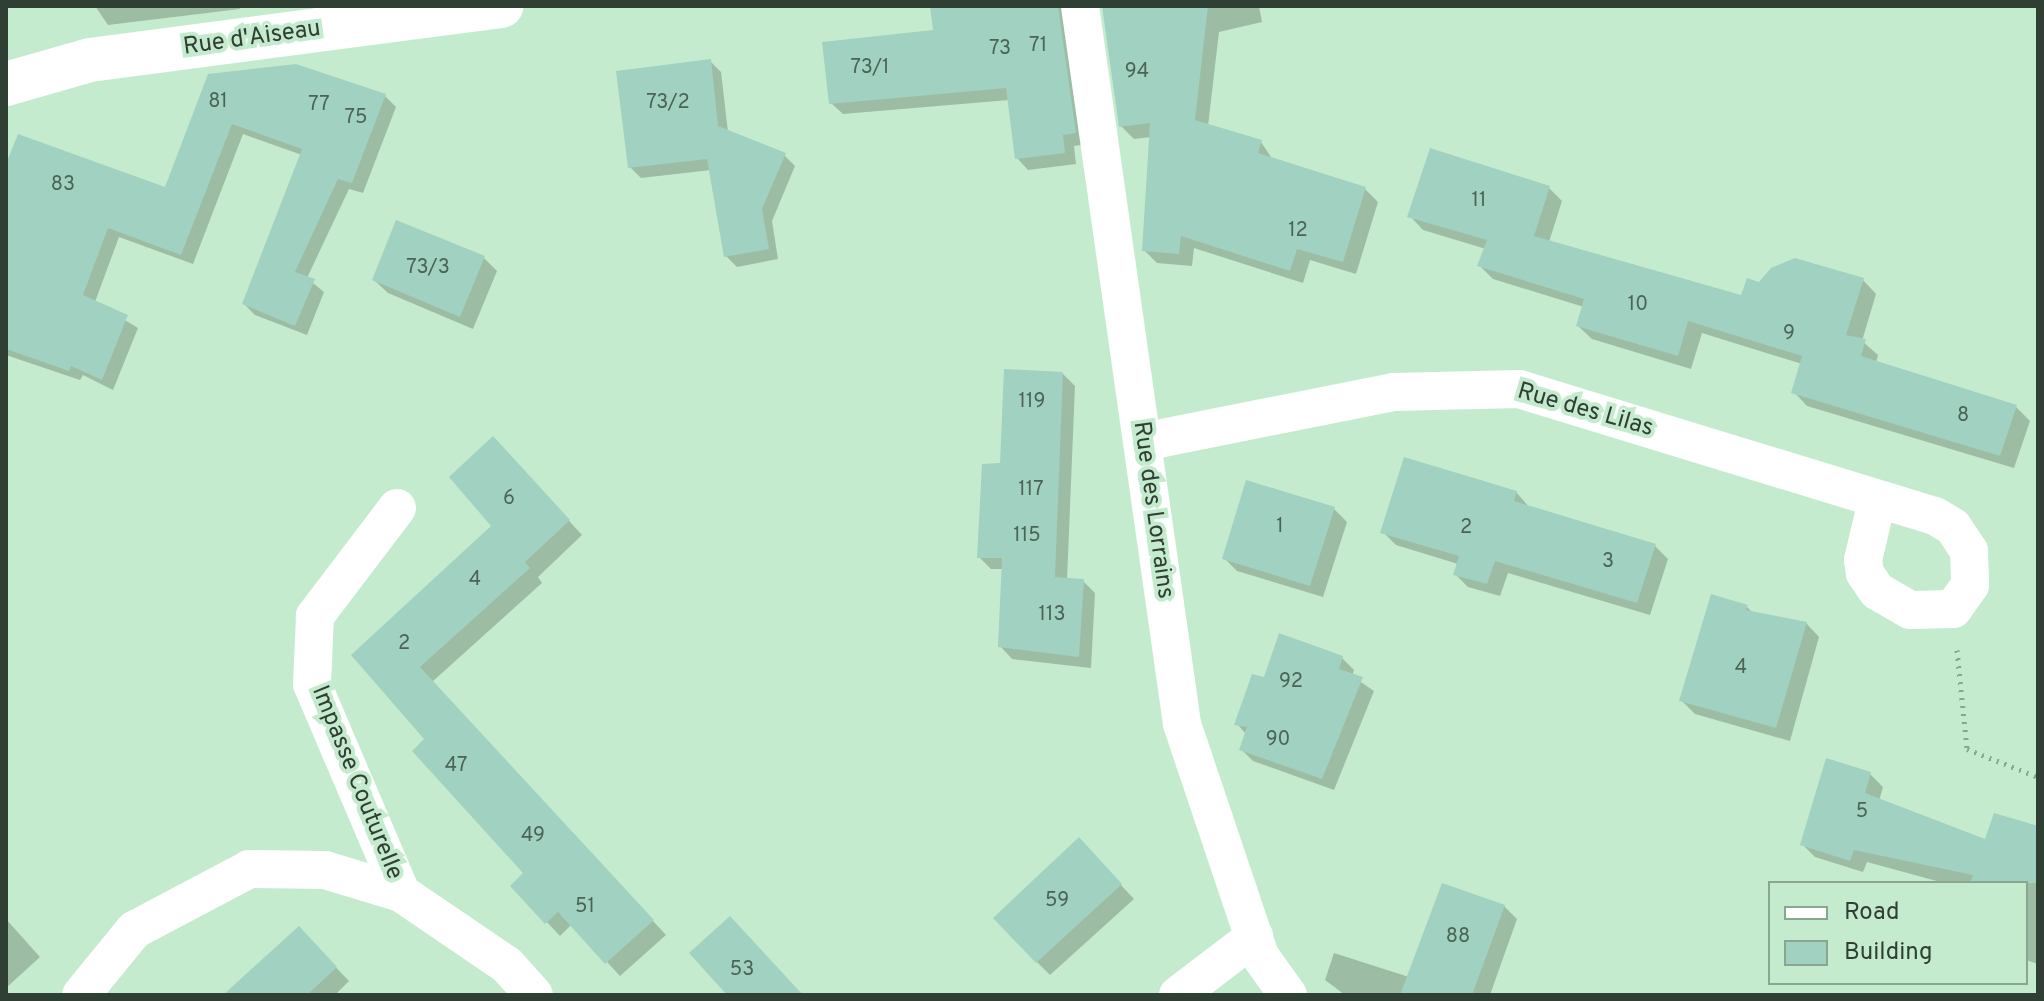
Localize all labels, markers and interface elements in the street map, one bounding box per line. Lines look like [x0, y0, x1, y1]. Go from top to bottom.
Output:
street label: Rue d'Aiseau [181, 15, 323, 63]
house number: 71 [1029, 34, 1047, 58]
house number: 73 [989, 37, 1011, 61]
house number: 73/1 [851, 56, 889, 80]
house number: 94 [1125, 60, 1149, 84]
house number: 81 [208, 90, 228, 114]
house number: 73/2 [646, 91, 690, 115]
house number: 77 [308, 93, 330, 117]
house number: 75 [345, 106, 367, 130]
house number: 83 [51, 173, 75, 197]
house number: 11 [1472, 189, 1486, 213]
house number: 12 [1288, 219, 1308, 243]
house number: 73/3 [406, 256, 450, 280]
house number: 10 [1628, 293, 1648, 317]
house number: 9 [1783, 322, 1795, 346]
street label: Rue des Lilas [1514, 378, 1656, 444]
house number: 119 [1019, 390, 1045, 414]
house number: 8 [1957, 404, 1969, 428]
street label: Rue des Lorrains [1125, 419, 1179, 601]
house number: 117 [1018, 478, 1044, 502]
house number: 6 [503, 487, 515, 511]
house number: 1 [1276, 515, 1284, 539]
house number: 2 [1460, 516, 1472, 540]
house number: 115 [1013, 524, 1041, 548]
house number: 3 [1602, 550, 1614, 574]
house number: 4 [469, 568, 481, 592]
house number: 113 [1039, 603, 1065, 627]
house number: 2 [398, 632, 410, 656]
house number: 4 [1735, 656, 1747, 680]
house number: 92 [1279, 670, 1303, 694]
street label: Impasse Couturelle [304, 682, 408, 884]
house number: 90 [1266, 728, 1290, 752]
house number: 47 [445, 754, 467, 778]
house number: 5 [1856, 800, 1868, 824]
house number: 49 [521, 824, 545, 848]
legend [1768, 881, 2028, 985]
house number: 59 [1045, 889, 1069, 913]
house number: 51 [575, 895, 595, 919]
text: Road [1844, 898, 1900, 928]
house number: 88 [1446, 925, 1470, 949]
text: Building [1844, 938, 1933, 968]
house number: 53 [730, 958, 754, 982]

